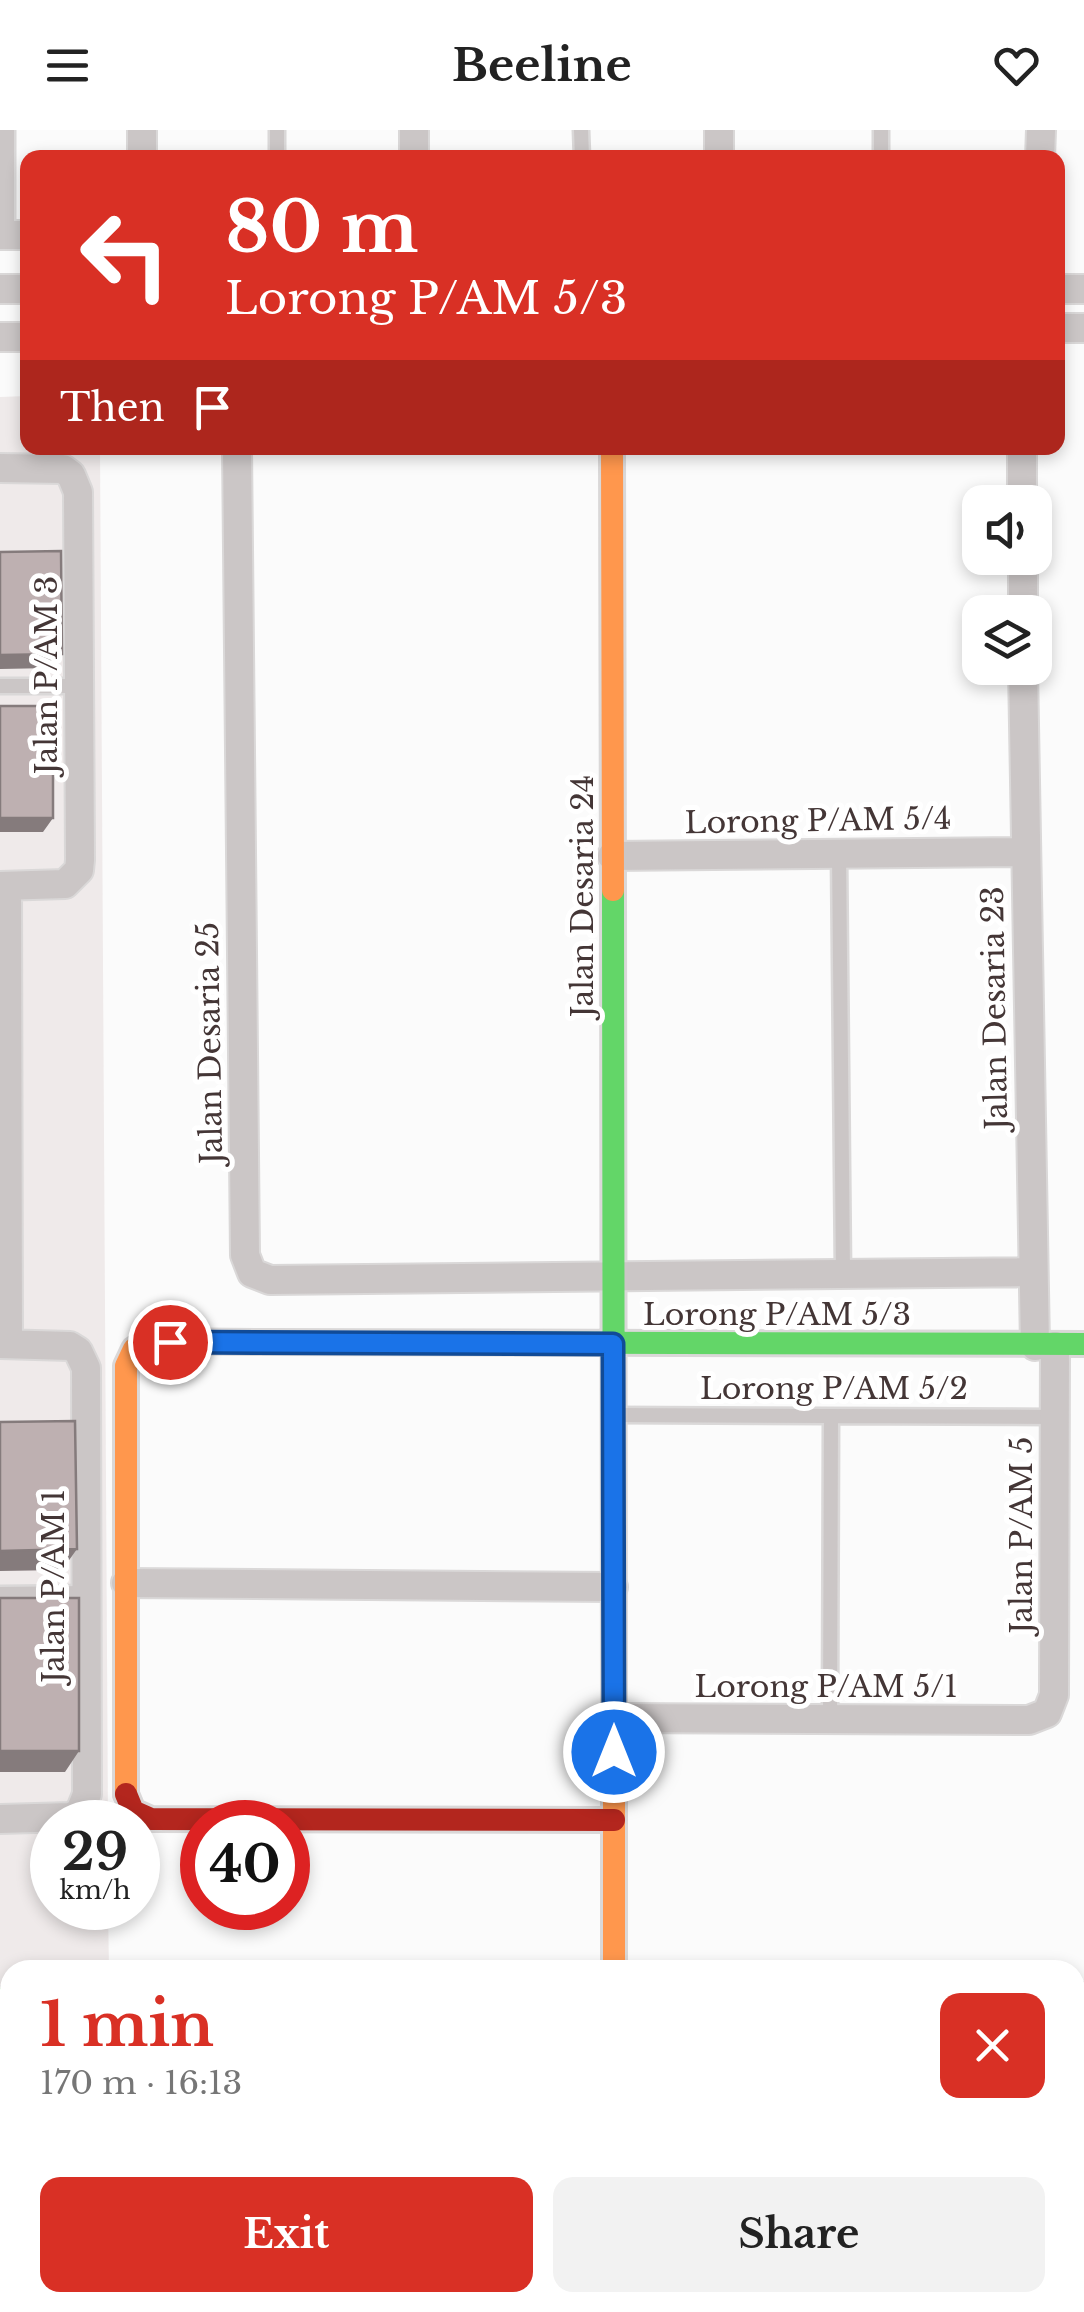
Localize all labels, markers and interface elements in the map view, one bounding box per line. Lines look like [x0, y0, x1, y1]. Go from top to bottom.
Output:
text: Beeline [452, 37, 632, 93]
icon: menu [40, 38, 95, 93]
icon: heart [989, 38, 1044, 93]
text: 80 m [225, 184, 418, 271]
icon: left [60, 190, 190, 320]
text: Lorong P/AM 5/3 [225, 270, 627, 326]
icon: arrive [185, 380, 240, 435]
text: Then [60, 384, 165, 431]
map controls [962, 485, 1052, 685]
button: sound [962, 485, 1052, 575]
street label: Jalan P/AM 3 [28, 576, 65, 778]
button: layers [962, 595, 1052, 685]
street label: Jalan Desaria 24 [564, 775, 601, 1021]
street label: Lorong P/AM 5/4 [684, 800, 952, 841]
street label: Jalan Desaria 23 [974, 886, 1015, 1134]
street label: Jalan Desaria 25 [189, 922, 230, 1168]
street label: Lorong P/AM 5/3 [643, 1296, 911, 1333]
pin [128, 1300, 213, 1385]
icon: arrive [143, 1315, 198, 1370]
street label: Lorong P/AM 5/2 [700, 1370, 968, 1407]
street label: Jalan P/AM 5 [1003, 1436, 1040, 1638]
street label: Jalan P/AM 1 [35, 1489, 72, 1687]
street label: Lorong P/AM 5/1 [694, 1668, 958, 1705]
position arrow [562, 1700, 666, 1804]
speed limit sign: 40 [180, 1800, 310, 1930]
text: 29 [62, 1821, 128, 1884]
text: km/h [60, 1875, 130, 1906]
text: 1 min [40, 1988, 214, 2062]
button: close [940, 1993, 1045, 2098]
text: 170 m · 16:13 [40, 2063, 242, 2103]
button: Exit [40, 2177, 533, 2292]
button: Share [553, 2177, 1045, 2292]

